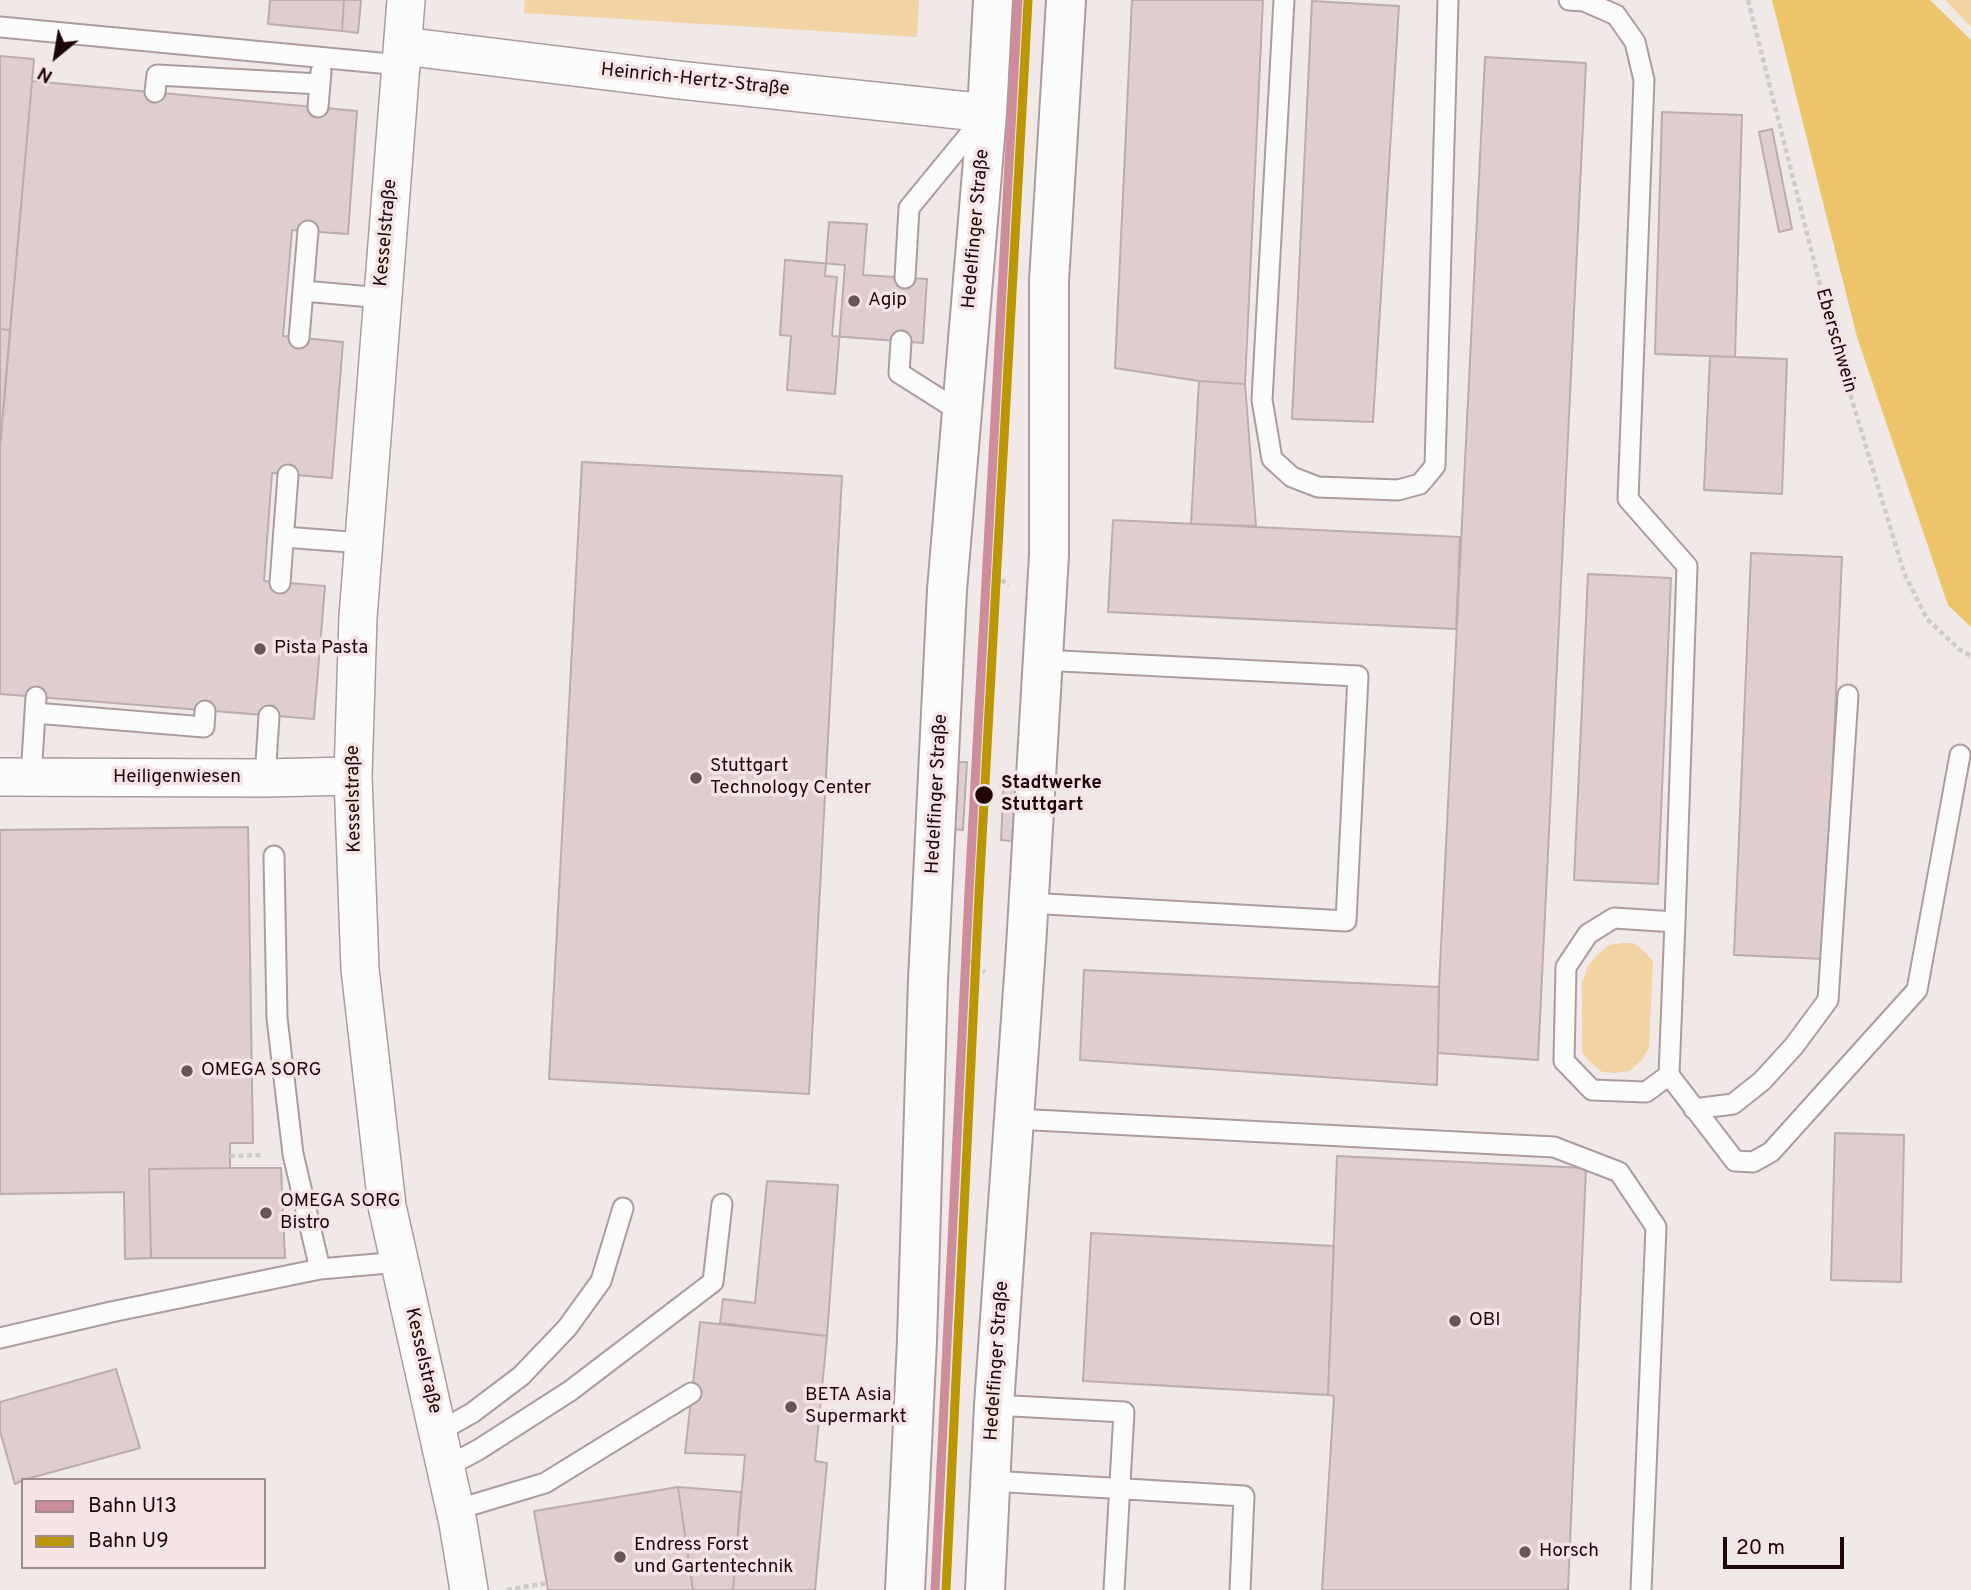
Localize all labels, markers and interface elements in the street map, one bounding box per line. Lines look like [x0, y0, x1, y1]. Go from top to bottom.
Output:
north arrow [21, 21, 91, 91]
text: N [34, 60, 57, 88]
street label: Heinrich-Hertz-Straße [600, 60, 790, 102]
street label: Hedelfinger Straße [959, 148, 995, 310]
street label: Kesselstraße [371, 178, 403, 288]
street label: Eberschwein [1809, 286, 1861, 396]
place label: Agip [868, 290, 907, 312]
marker: Agip [846, 293, 862, 309]
place label: Pista Pasta [274, 638, 368, 660]
marker: Pista Pasta [252, 641, 268, 657]
street label: Hedelfinger Straße [922, 713, 954, 875]
street label: Kesselstraße [343, 745, 367, 853]
place label: Stuttgart Technology Center [710, 756, 871, 800]
street label: Heiligenwiesen [113, 767, 241, 789]
marker: Stuttgart Technology Center [688, 770, 704, 786]
place label: Stadtwerke Stuttgart [1001, 773, 1102, 817]
marker: Stadtwerke Stuttgart [973, 784, 995, 806]
place label: OMEGA SORG [201, 1060, 322, 1082]
marker: OMEGA SORG [179, 1063, 195, 1079]
place label: OMEGA SORG Bistro [280, 1191, 401, 1235]
marker: OMEGA SORG Bistro [258, 1205, 274, 1221]
street label: Hedelfinger Straße [981, 1280, 1015, 1442]
street label: Kesselstraße [399, 1306, 445, 1416]
place label: OBI [1469, 1310, 1501, 1332]
marker: OBI [1447, 1313, 1463, 1329]
place label: BETA Asia Supermarkt [805, 1385, 907, 1429]
marker: BETA Asia Supermarkt [783, 1399, 799, 1415]
legend [21, 1478, 266, 1569]
text: Bahn U13 [88, 1493, 177, 1520]
scale bar [1726, 1524, 1847, 1568]
text: Bahn U9 [88, 1528, 169, 1555]
place label: Endress Forst und Gartentechnik [634, 1535, 793, 1579]
text: 20 m [1736, 1535, 1785, 1562]
place label: Horsch [1539, 1541, 1599, 1563]
marker: Horsch [1517, 1544, 1533, 1560]
marker: Endress Forst und Gartentechnik [612, 1549, 628, 1565]

